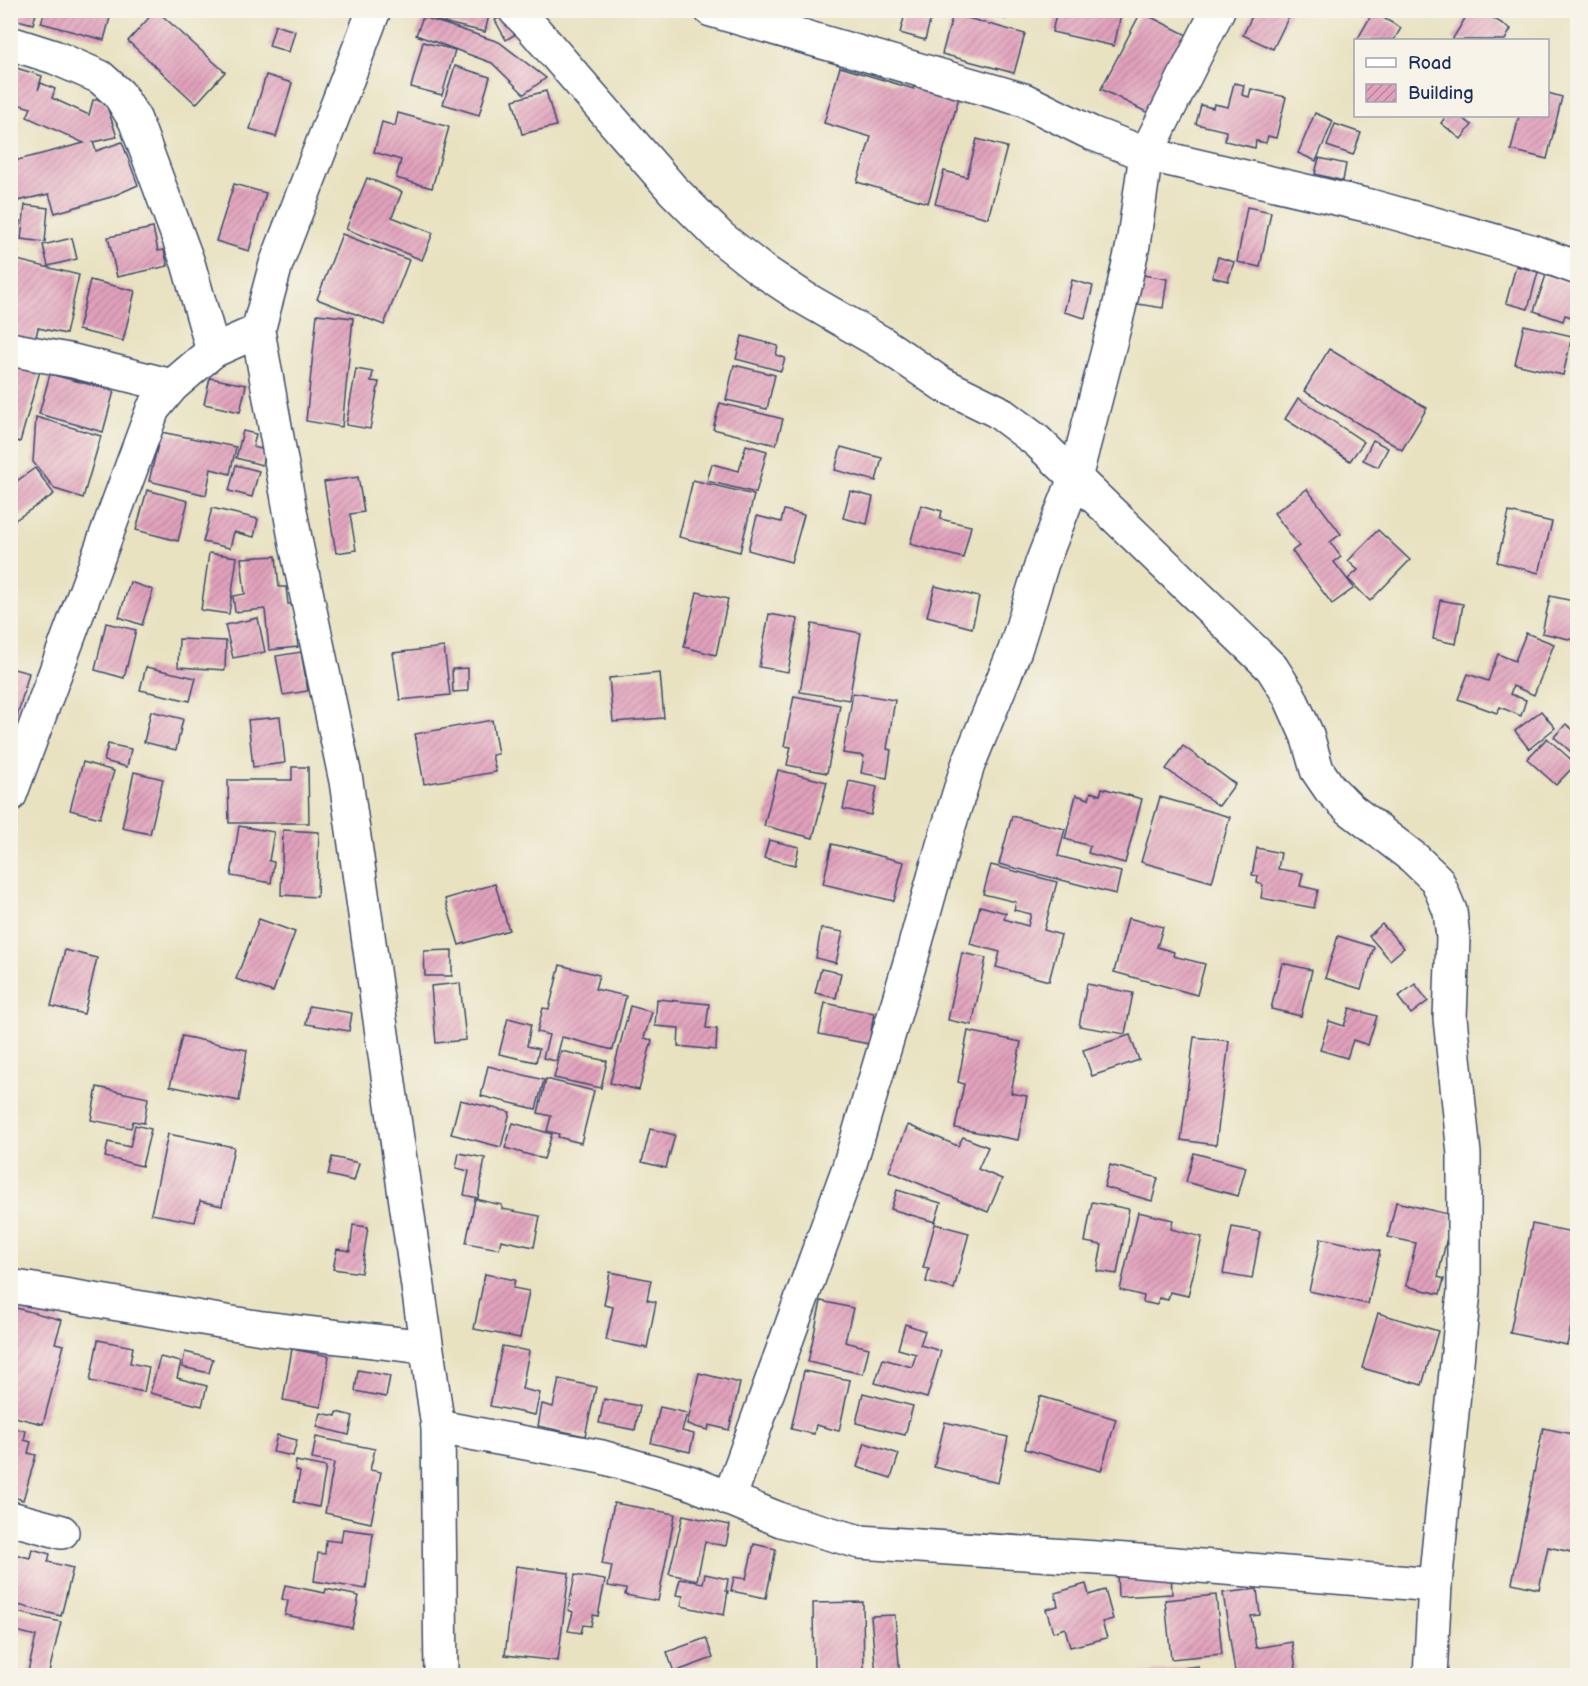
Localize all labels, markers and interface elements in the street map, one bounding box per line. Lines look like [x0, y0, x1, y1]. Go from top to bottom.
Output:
legend [1354, 39, 1549, 117]
text: Road [1408, 53, 1452, 74]
text: Building [1408, 83, 1474, 104]

